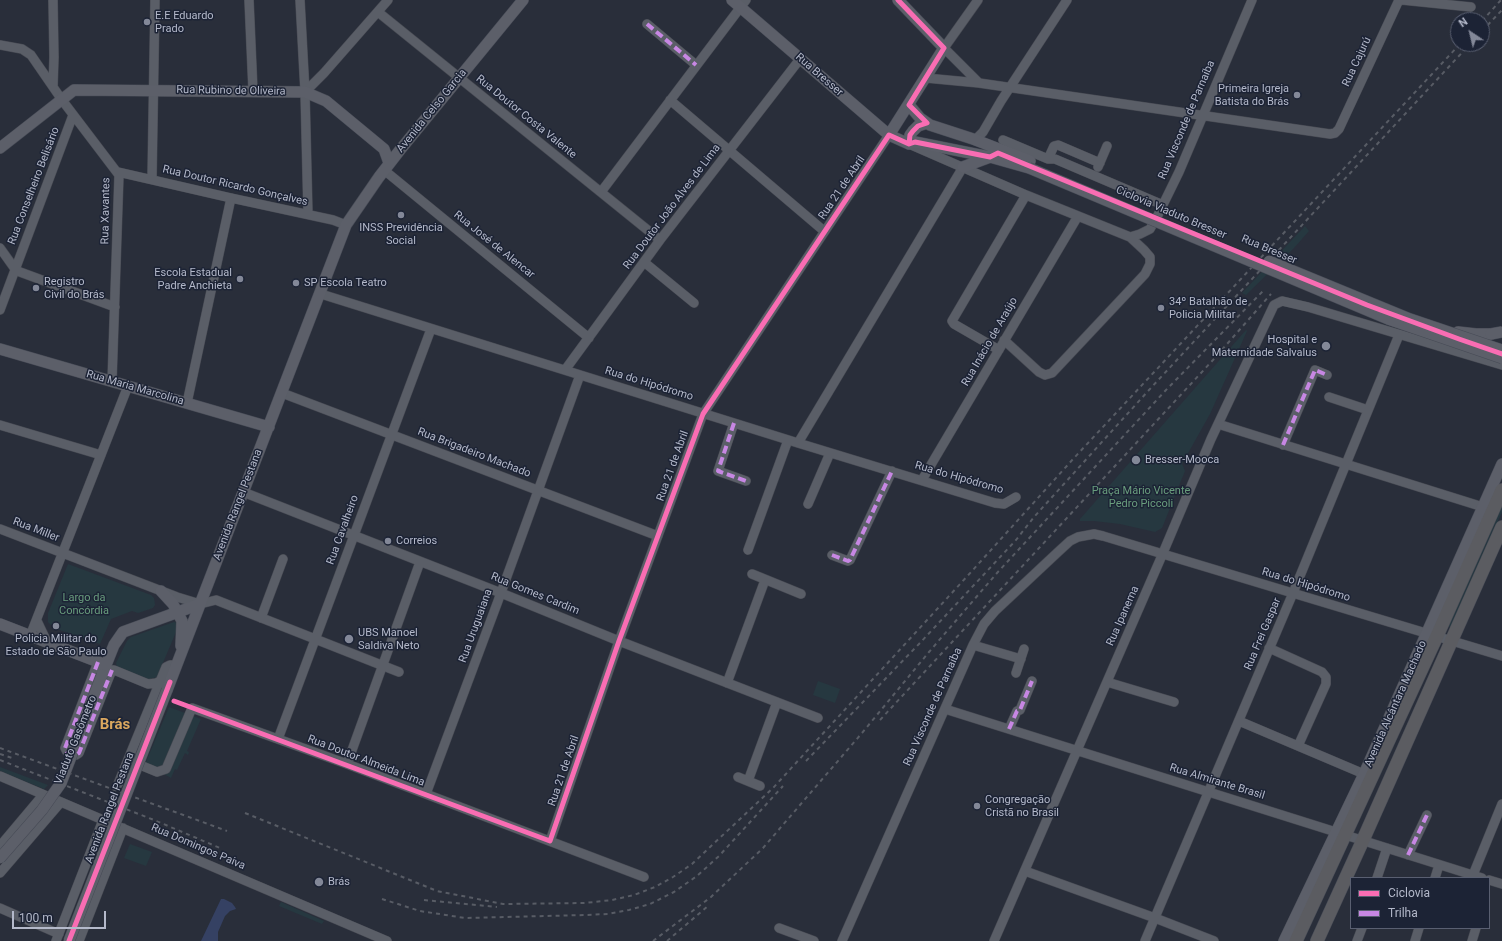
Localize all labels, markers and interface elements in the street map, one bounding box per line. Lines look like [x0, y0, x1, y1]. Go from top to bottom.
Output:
place label: E.E Eduardo Prado [155, 9, 214, 35]
north arrow [1450, 12, 1490, 52]
text: N [1456, 15, 1470, 30]
marker: E.E Eduardo Prado [142, 17, 152, 27]
street label: Rua Cajurú [1340, 35, 1374, 89]
street label: Rua Bresser [792, 51, 846, 99]
street label: Rua Visconde de Parnaíba [1156, 58, 1218, 182]
street label: Avenida Celso Garcia [394, 67, 470, 155]
street label: Rua Doutor Costa Valente [473, 72, 579, 162]
place label: Primeira Igreja Batista do Brás [1215, 82, 1289, 108]
street label: Rua Rubino de Oliveira [176, 83, 286, 99]
marker: Primeira Igreja Batista do Brás [1292, 90, 1302, 100]
street label: Rua Conselheiro Belisário [5, 125, 63, 247]
street label: Rua Doutor João Alves de Lima [621, 142, 723, 272]
street label: Rua 21 de Abril [816, 154, 868, 222]
street label: Rua Doutor Ricardo Gonçalves [161, 163, 309, 209]
street label: Rua Xavantes [99, 178, 113, 244]
street label: Ciclovia Viaduto Bresser [1114, 184, 1228, 242]
street label: Rua José de Alencar [451, 208, 537, 282]
marker: INSS Previdência Social [396, 210, 406, 220]
place label: INSS Previdência Social [359, 221, 443, 247]
street label: Rua Bresser [1239, 232, 1299, 268]
place label: Escola Estadual Padre Anchieta [154, 266, 232, 292]
marker: Escola Estadual Padre Anchieta [235, 274, 245, 284]
place label: Registro Civil do Brás [44, 275, 104, 301]
place label: SP Escola Teatro [304, 276, 387, 290]
marker: SP Escola Teatro [291, 278, 301, 288]
marker: Registro Civil do Brás [31, 283, 41, 293]
street label: Rua Inácio de Araújo [959, 295, 1021, 389]
place label: 34º Batalhão de Policia Militar [1169, 295, 1247, 321]
marker: 34º Batalhão de Policia Militar [1156, 303, 1166, 313]
place label: Hospital e Maternidade Salvalus [1212, 333, 1317, 359]
marker: Hospital e Maternidade Salvalus [1320, 340, 1332, 352]
street label: Rua do Hipódromo [603, 364, 695, 404]
street label: Rua Maria Marcolina [85, 368, 185, 408]
street label: Rua Brigadeiro Machado [416, 425, 532, 481]
street label: Rua 21 de Abril [654, 429, 692, 503]
street label: Avenida Rangel Pestana [211, 448, 265, 562]
place label: Bresser-Mooca [1145, 453, 1219, 467]
marker: Bresser-Mooca [1130, 454, 1142, 466]
street label: Rua do Hipódromo [913, 459, 1005, 497]
park label: Praça Mário Vicente Pedro Piccoli [1092, 484, 1190, 510]
street label: Rua Cavalheiro [324, 493, 362, 567]
street label: Rua Miller [11, 515, 61, 545]
place label: Correios [396, 534, 437, 548]
marker: Correios [383, 536, 393, 546]
street label: Rua do Hipódromo [1260, 565, 1352, 605]
street label: Rua Gomes Cardim [489, 570, 581, 618]
street label: Rua Ipanema [1104, 584, 1142, 648]
street label: Rua Uruguaiana [457, 587, 495, 665]
park label: Largo da Concórdia [59, 591, 109, 617]
street label: Rua Frei Gaspar [1242, 596, 1284, 672]
marker: Policia Militar do Estado de São Paulo [51, 621, 61, 631]
place label: UBS Manoel Saldiva Neto [358, 626, 419, 652]
place label: Policia Militar do Estado de São Paulo [6, 632, 106, 658]
marker: UBS Manoel Saldiva Neto [343, 633, 355, 645]
street label: Avenida Alcântara Machado [1362, 639, 1430, 769]
street label: Rua Visconde de Parnaíba [901, 646, 965, 768]
street label: Viaduto Gasômetro [52, 694, 100, 786]
district label: Brás [100, 716, 130, 734]
street label: Rua Doutor Almeida Lima [306, 733, 426, 789]
street label: Rua 21 de Abril [546, 734, 582, 808]
street label: Avenida Rangel Pestana [83, 751, 137, 865]
street label: Rua Almirante Brasil [1168, 761, 1266, 803]
place label: Congregação Cristã no Brasil [985, 793, 1059, 819]
marker: Congregação Cristã no Brasil [972, 801, 982, 811]
street label: Rua Domingos Paiva [149, 821, 247, 873]
place label: Brás [328, 875, 350, 889]
marker: Brás [313, 876, 325, 888]
legend [1350, 877, 1490, 929]
text: Ciclovia [1388, 886, 1430, 900]
scale bar [14, 903, 108, 929]
text: Trilha [1388, 906, 1418, 920]
text: 100 m [19, 911, 53, 925]

